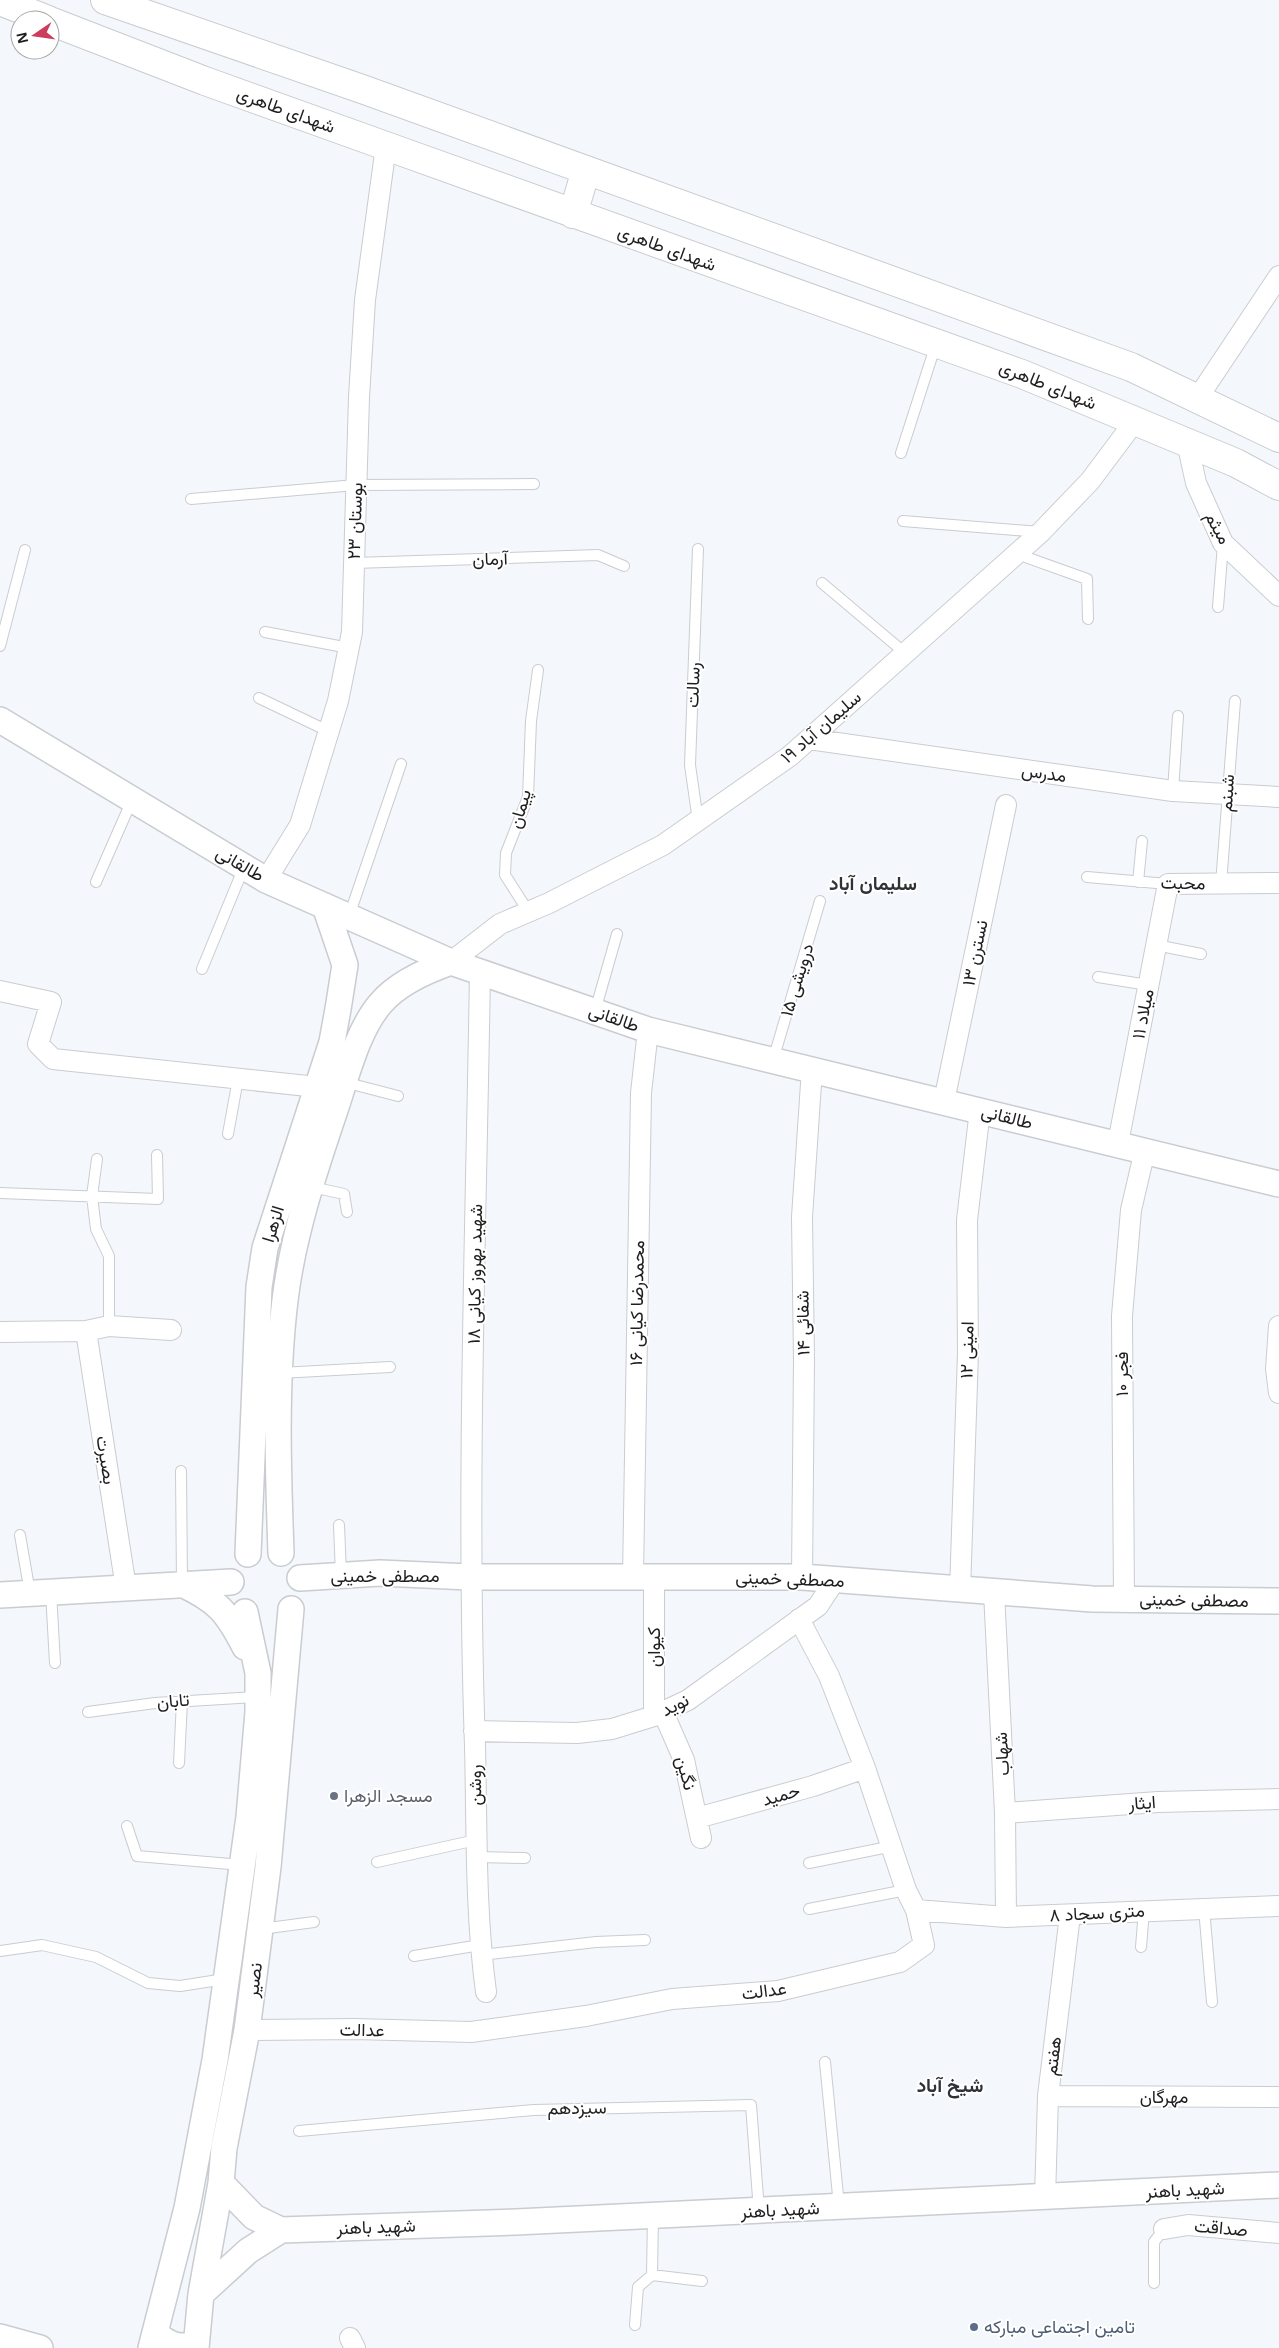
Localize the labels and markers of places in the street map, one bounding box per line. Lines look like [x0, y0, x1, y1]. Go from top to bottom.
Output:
place label: مسجد الزهرا [344, 1783, 433, 1807]
marker: مسجد الزهرا [328, 1790, 340, 1802]
place label: تامین اجتماعی مبارکه [984, 2314, 1135, 2338]
marker: تامین اجتماعی مبارکه [968, 2321, 980, 2333]

